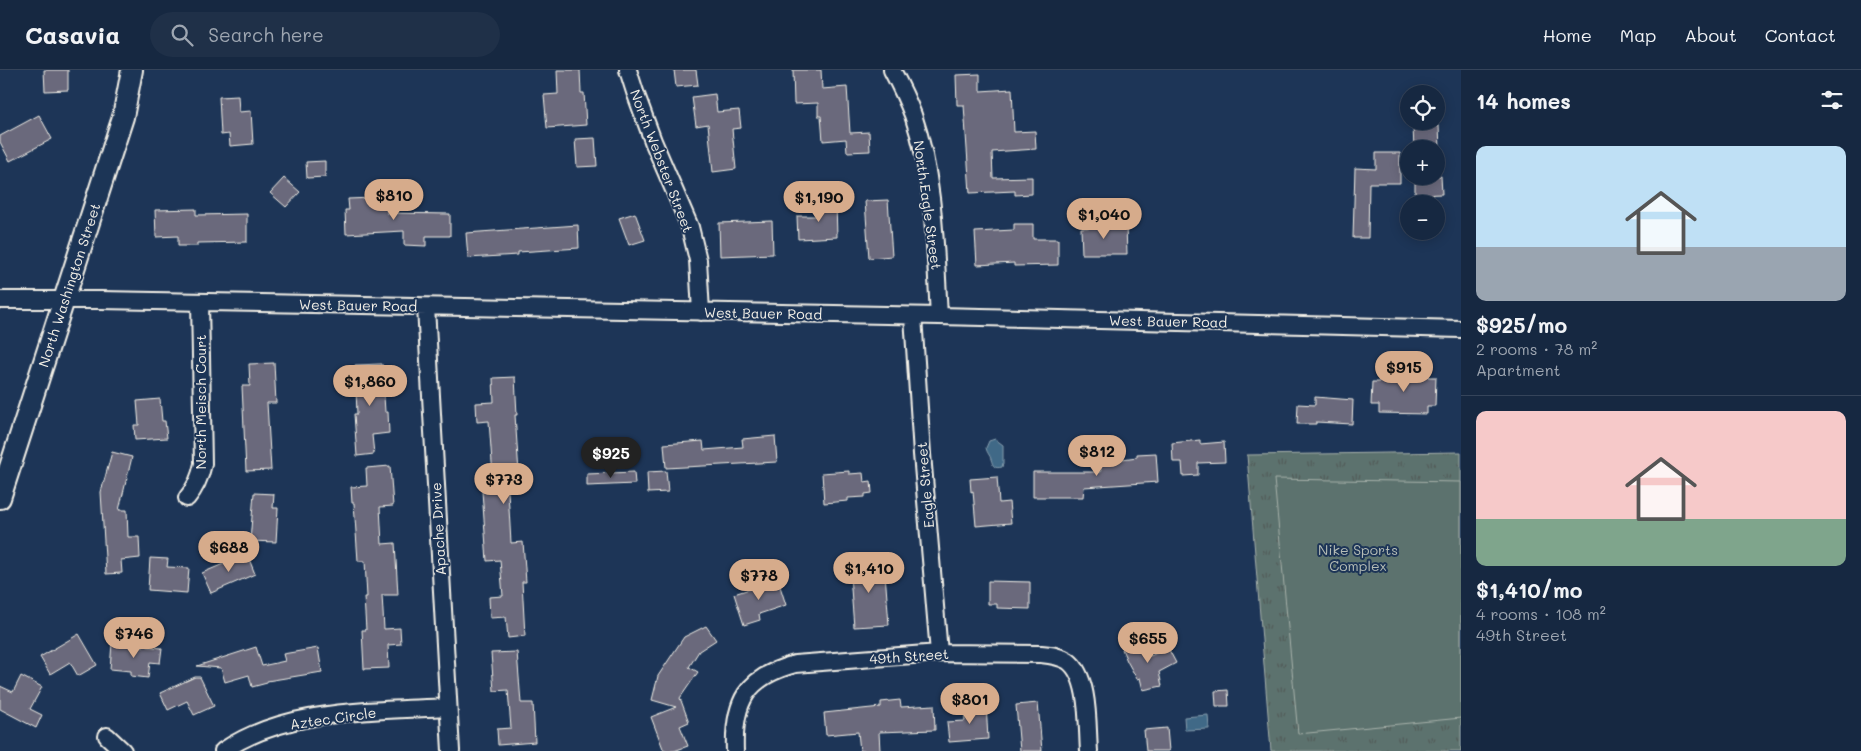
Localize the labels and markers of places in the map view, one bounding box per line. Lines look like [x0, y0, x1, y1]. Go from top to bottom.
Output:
pin: $810 [364, 178, 424, 221]
pin: $1,190 [778, 180, 860, 223]
pin: $1,040 [1063, 198, 1145, 240]
pin: $915 [1374, 350, 1434, 393]
pin: $1,860 [329, 364, 411, 407]
pin: $812 [1067, 434, 1127, 477]
pin: $925 [581, 436, 641, 479]
pin: $773 [474, 462, 534, 505]
pin: $688 [199, 530, 259, 573]
pin: $1,410 [828, 552, 910, 594]
pin: $778 [729, 558, 789, 601]
pin: $746 [104, 616, 164, 659]
pin: $655 [1118, 622, 1178, 664]
pin: $801 [940, 682, 1000, 725]

